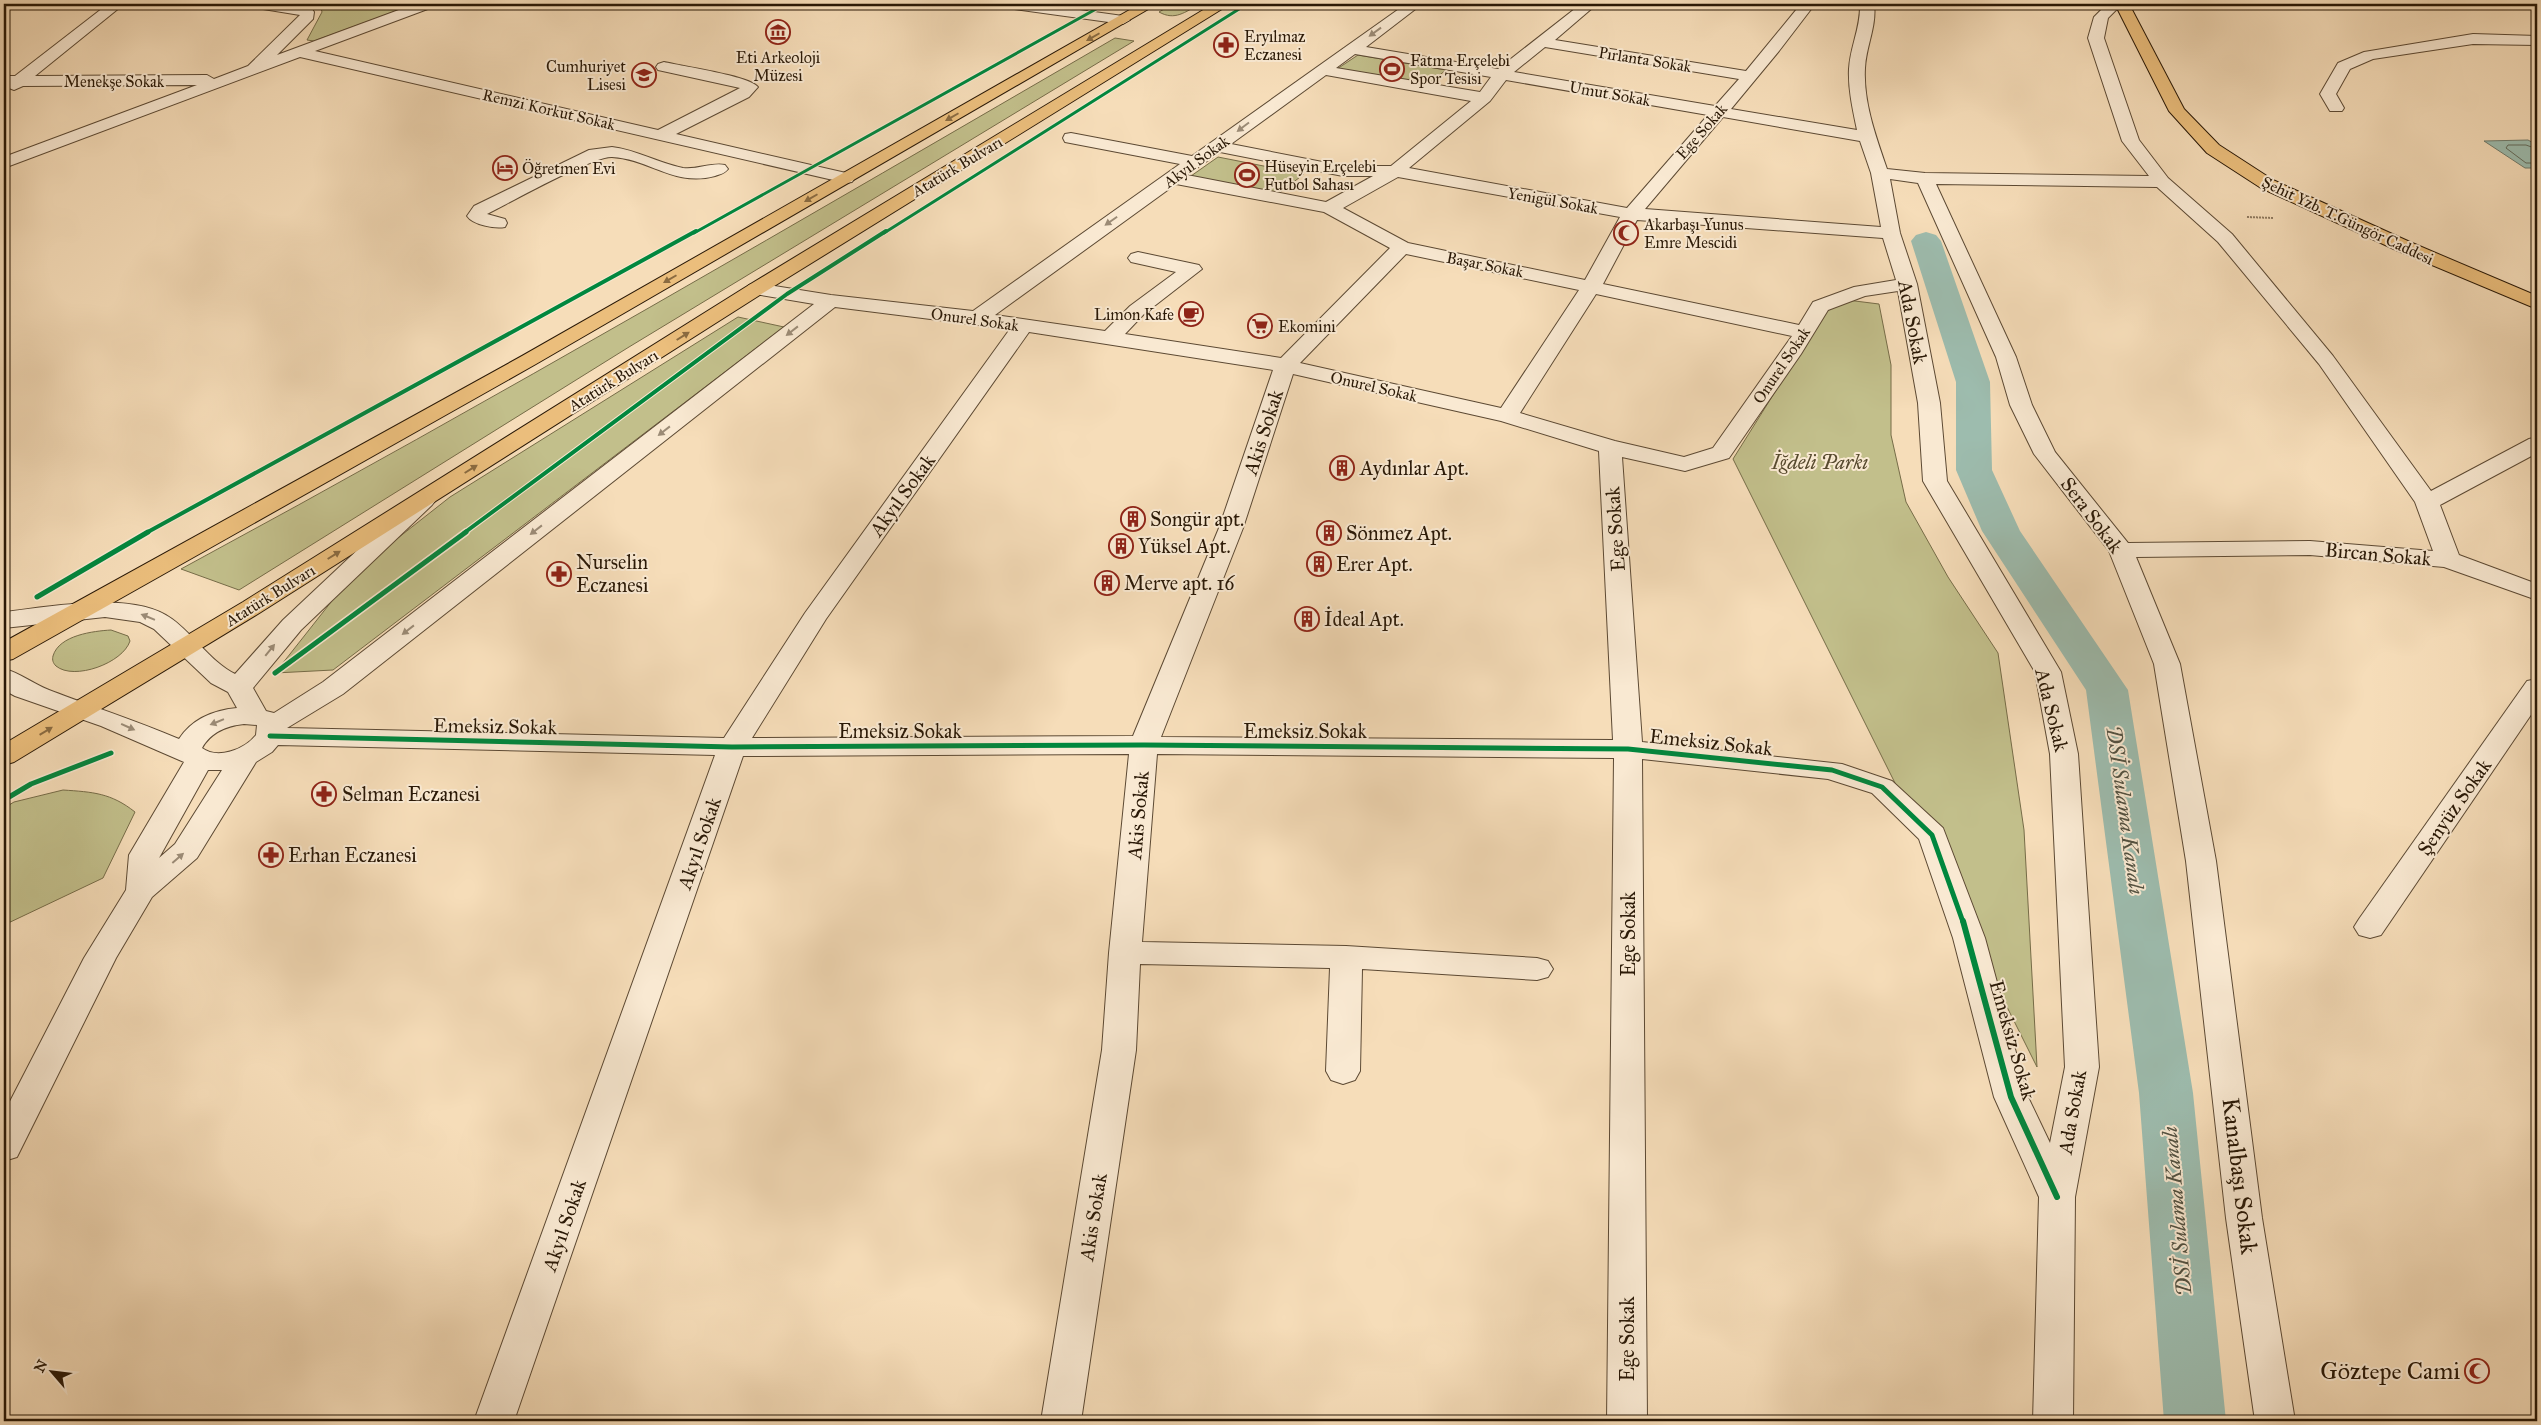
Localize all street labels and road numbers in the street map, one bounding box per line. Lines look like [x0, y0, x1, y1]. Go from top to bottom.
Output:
street label: Pırlanta Sokak [1597, 43, 1693, 76]
street label: Menekşe Sokak [64, 72, 165, 91]
street label: Umut Sokak [1568, 77, 1653, 110]
street label: Remzi Korkut Sokak [481, 85, 618, 134]
street label: Ege Sokak [1672, 99, 1732, 164]
street label: Akyıl Sokak [1159, 131, 1233, 192]
street label: Atatürk Bulvarı [908, 132, 1006, 201]
street label: Şehit Yzb. T.Güngör Caddesi [2258, 172, 2437, 270]
street label: Yenigül Sokak [1506, 183, 1600, 219]
street label: Başar Sokak [1445, 248, 1526, 281]
street label: Ada Sokak [1893, 277, 1933, 367]
street label: Onurel Sokak [930, 304, 1021, 335]
street label: Onurel Sokak [1749, 323, 1814, 407]
street label: Atatürk Bulvarı [564, 345, 662, 416]
street label: Onurel Sokak [1329, 367, 1420, 406]
street label: Akis Sokak [1238, 386, 1288, 479]
street label: Akyıl Sokak [863, 449, 940, 542]
street label: Sera Sokak [2056, 472, 2129, 558]
street label: Ege Sokak [1600, 485, 1631, 572]
street label: Bircan Sokak [2324, 537, 2433, 571]
street label: Atatürk Bulvarı [221, 560, 319, 631]
street label: Ada Sokak [2030, 665, 2074, 755]
street label: Emeksiz Sokak [433, 713, 558, 739]
street label: Emeksiz Sokak [838, 719, 963, 743]
street label: Emeksiz Sokak [1243, 719, 1368, 743]
street label: Emeksiz Sokak [1648, 724, 1774, 760]
street label: Şenyüz Sokak [2412, 753, 2497, 860]
street label: Akis Sokak [1122, 769, 1154, 861]
street label: Akyıl Sokak [672, 793, 726, 893]
street label: Ege Sokak [1616, 891, 1641, 976]
street label: Emeksiz Sokak [1984, 977, 2042, 1103]
street label: Ada Sokak [2053, 1067, 2091, 1157]
street label: Kanalbaşı Sokak [2216, 1096, 2265, 1257]
street label: Akis Sokak [1074, 1171, 1112, 1264]
street label: Akyıl Sokak [537, 1175, 591, 1275]
street label: Ege Sokak [1615, 1296, 1640, 1381]

